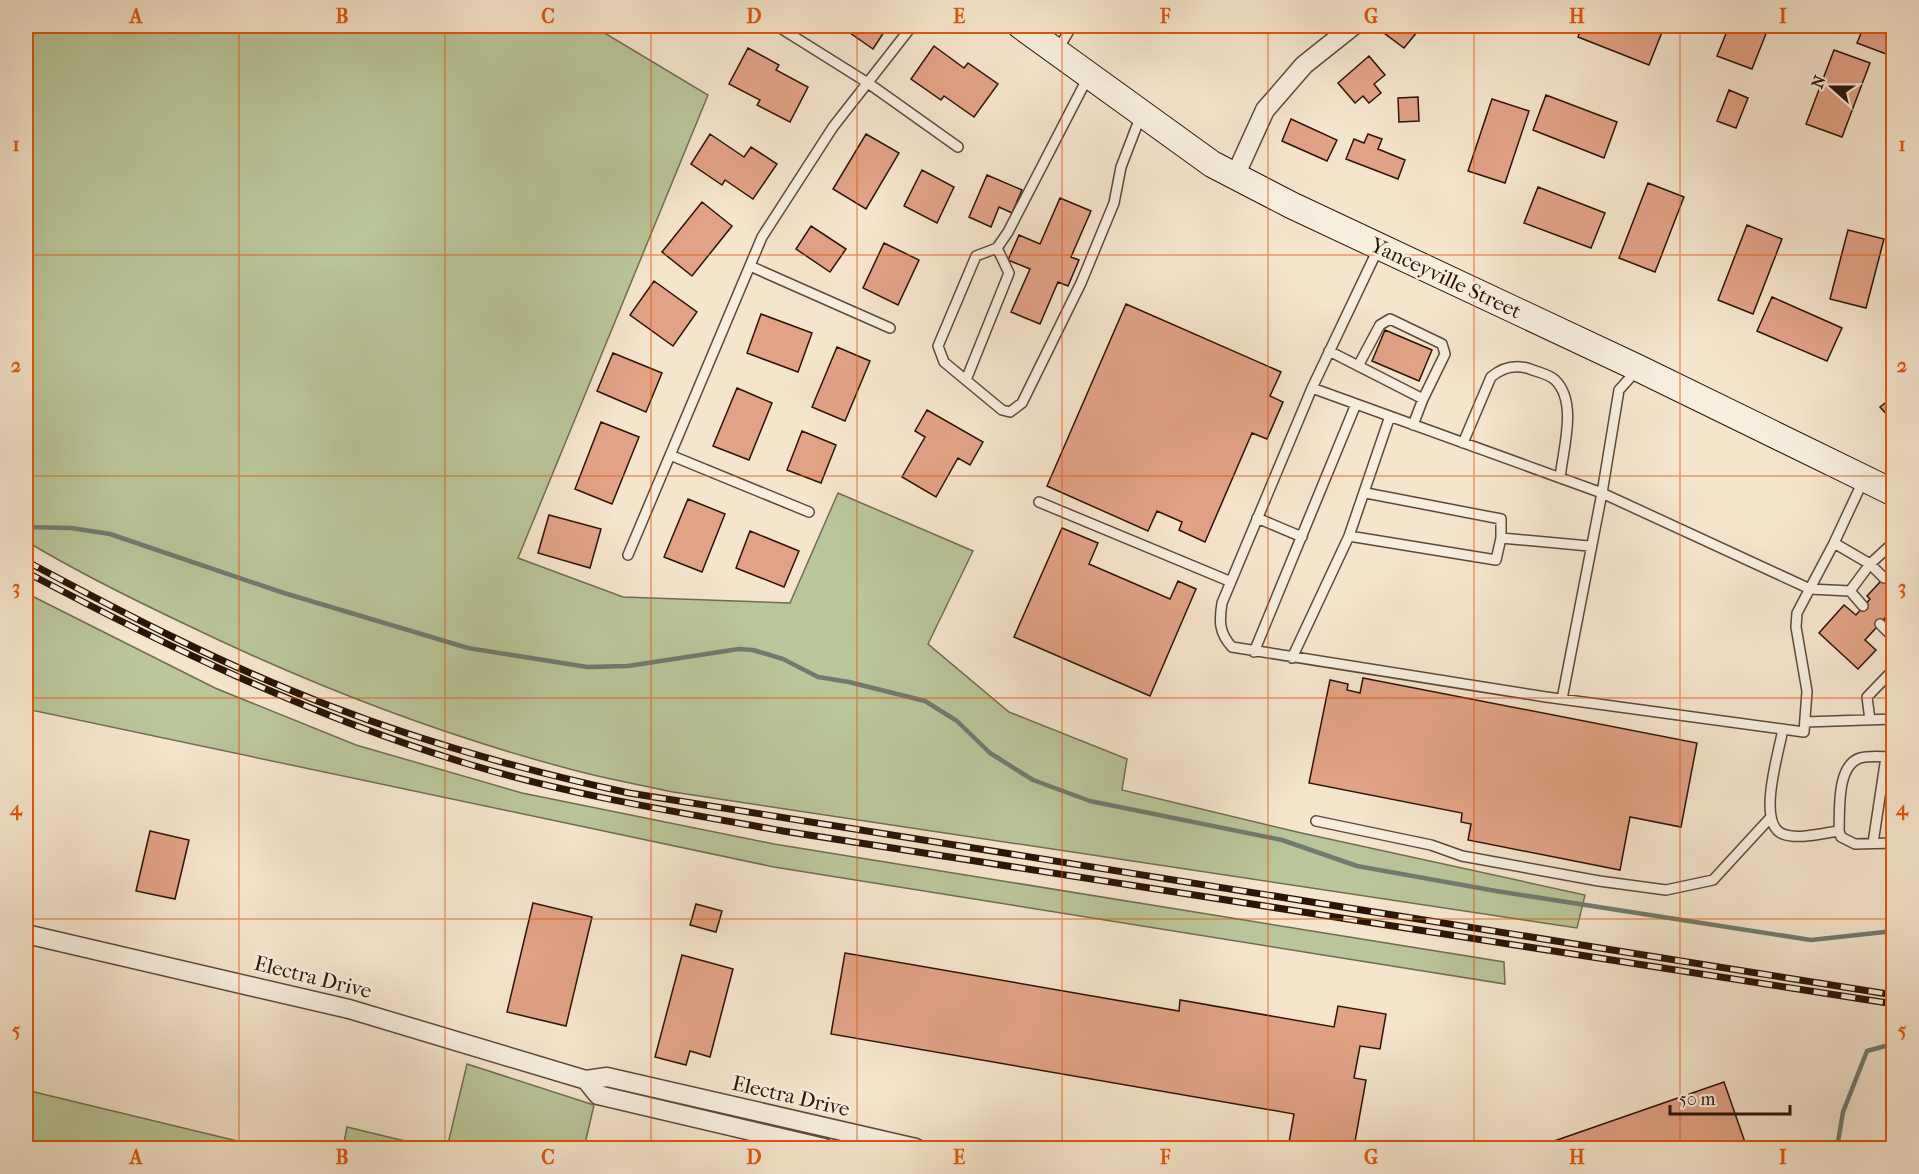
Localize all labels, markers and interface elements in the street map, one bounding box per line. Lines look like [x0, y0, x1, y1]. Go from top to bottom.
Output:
text: A [128, 5, 144, 28]
text: B [335, 5, 349, 28]
text: C [541, 5, 555, 28]
text: D [746, 5, 762, 28]
text: E [953, 5, 965, 28]
text: F [1159, 5, 1171, 28]
text: G [1364, 5, 1378, 28]
text: H [1569, 5, 1585, 28]
text: I [1779, 5, 1787, 28]
north arrow [1802, 57, 1862, 117]
text: N [1807, 72, 1830, 91]
text: 1 [12, 133, 20, 156]
text: 1 [1898, 133, 1906, 156]
street label: Yanceyville Street [1366, 232, 1526, 324]
text: 2 [11, 354, 21, 377]
text: 2 [1897, 354, 1907, 377]
text: 3 [12, 576, 20, 599]
text: 3 [1898, 576, 1906, 599]
text: 4 [9, 797, 23, 821]
text: 4 [1895, 797, 1909, 821]
street label: Electra Drive [252, 951, 374, 1003]
text: 5 [12, 1019, 21, 1042]
text: 5 [1898, 1019, 1907, 1042]
street label: Electra Drive [730, 1071, 852, 1121]
scale bar [1670, 1078, 1790, 1116]
text: 50 m [1679, 1089, 1716, 1110]
text: A [128, 1146, 144, 1169]
text: B [335, 1146, 349, 1169]
text: C [541, 1146, 555, 1169]
text: D [746, 1146, 762, 1169]
text: E [953, 1146, 965, 1169]
text: F [1159, 1146, 1171, 1169]
text: G [1364, 1146, 1378, 1169]
text: H [1569, 1146, 1585, 1169]
text: I [1779, 1146, 1787, 1169]

